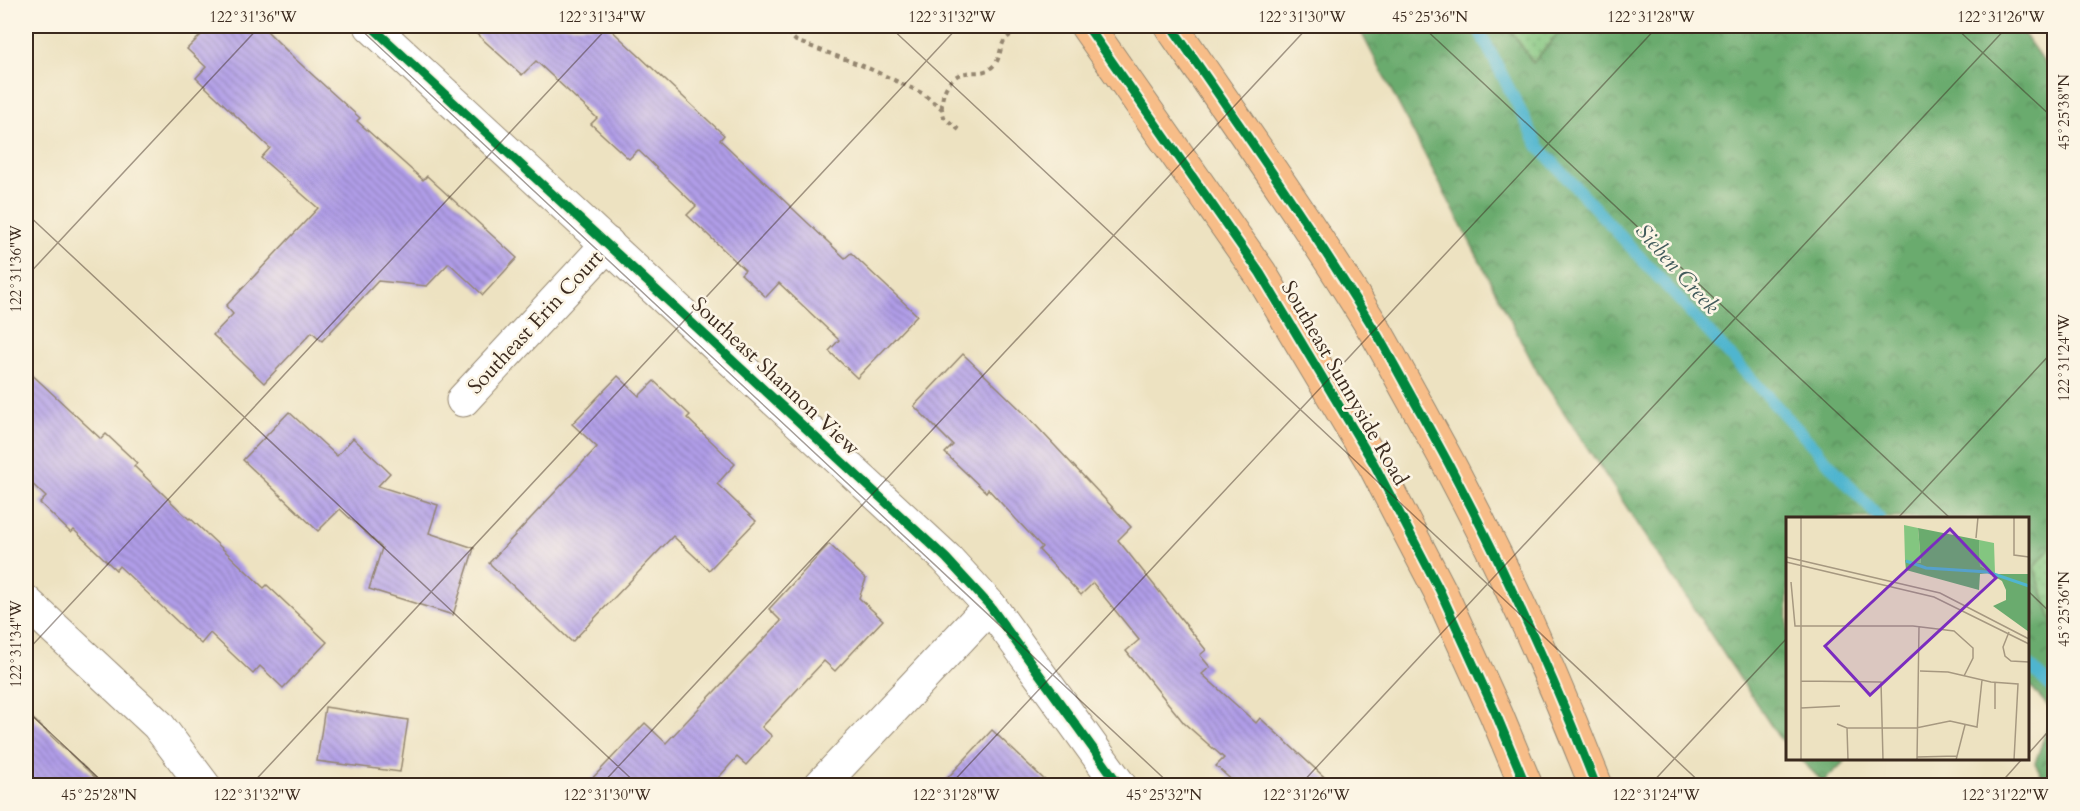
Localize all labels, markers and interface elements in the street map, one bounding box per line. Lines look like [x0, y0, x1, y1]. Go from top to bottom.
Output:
text: 122°31'36"W [209, 7, 297, 27]
text: 122°31'34"W [558, 7, 646, 27]
text: 122°31'32"W [908, 7, 996, 27]
text: 122°31'30"W [1258, 7, 1346, 27]
text: 45°25'36"N [1392, 7, 1468, 27]
text: 122°31'28"W [1607, 7, 1695, 27]
text: 122°31'26"W [1957, 7, 2045, 27]
text: 45°25'38"N [2054, 74, 2074, 150]
water label: Sieben Creek [1628, 217, 1726, 321]
text: 122°31'36"W [6, 225, 26, 313]
street label: Southeast Erin Court [461, 244, 610, 401]
street label: Southeast Sunnyside Road [1274, 276, 1415, 491]
street label: Southeast Shannon View [685, 290, 867, 462]
text: 122°31'24"W [2054, 314, 2074, 402]
inset map [1786, 517, 2029, 760]
text: 45°25'36"N [2054, 571, 2074, 647]
text: 122°31'34"W [6, 600, 26, 688]
text: 45°25'28"N [61, 785, 137, 805]
text: 122°31'32"W [213, 785, 301, 805]
text: 122°31'30"W [563, 785, 651, 805]
text: 122°31'28"W [912, 785, 1000, 805]
text: 45°25'32"N [1126, 785, 1202, 805]
text: 122°31'26"W [1262, 785, 1350, 805]
text: 122°31'24"W [1612, 785, 1700, 805]
text: 122°31'22"W [1961, 785, 2049, 805]

